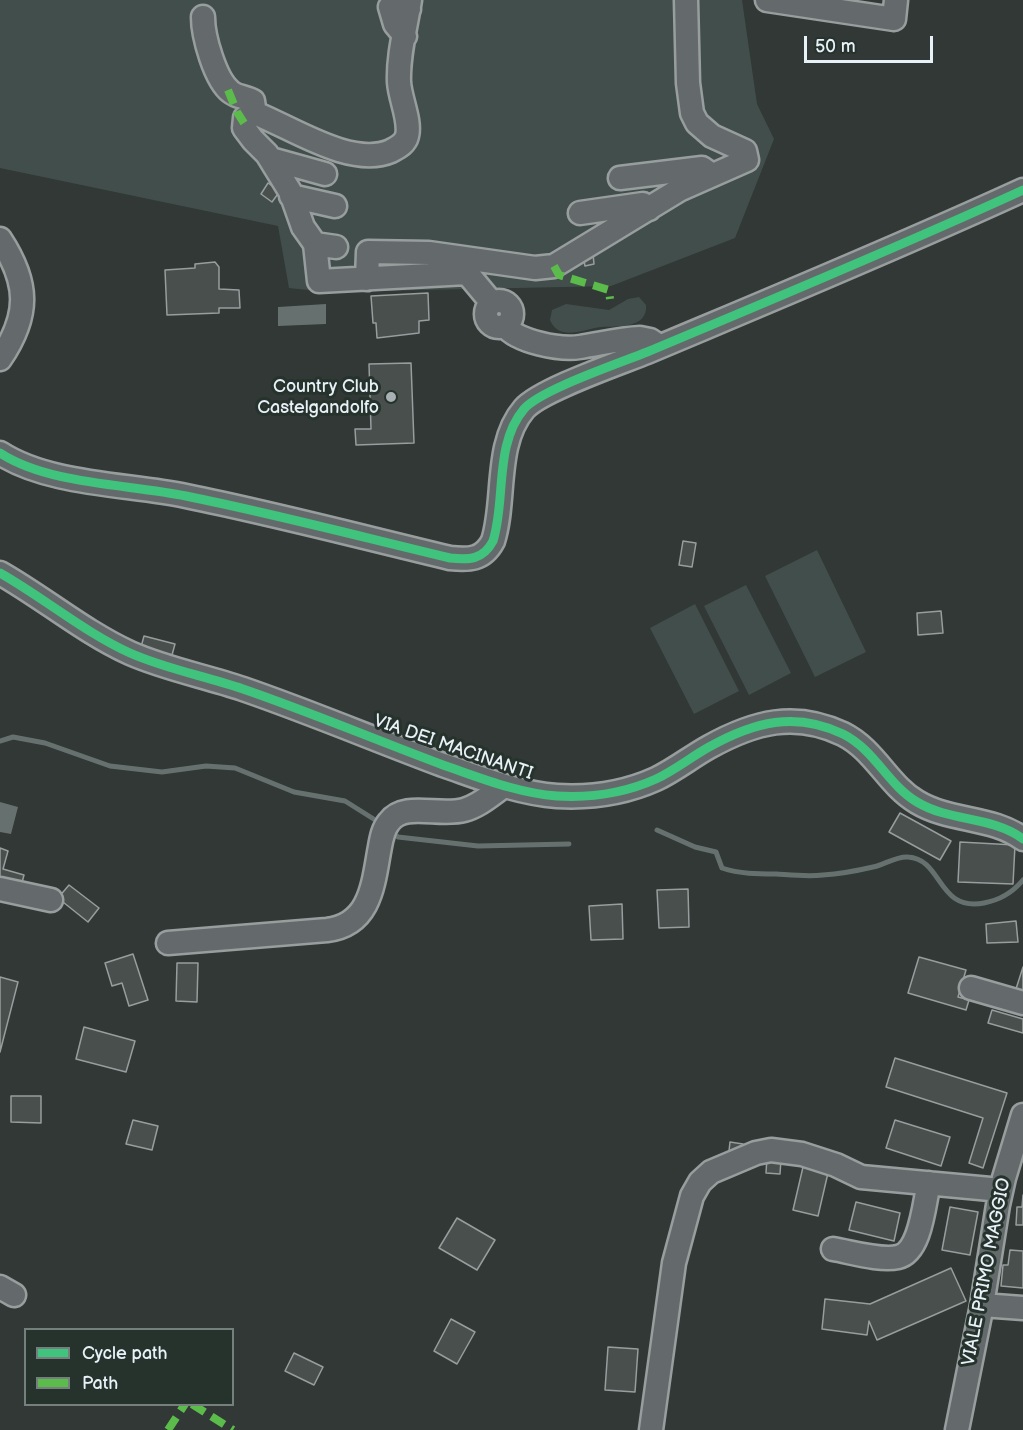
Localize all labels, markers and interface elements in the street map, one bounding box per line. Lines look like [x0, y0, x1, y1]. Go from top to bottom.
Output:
scale bar [807, 24, 936, 62]
text: 50 m [815, 36, 856, 57]
place label: Country Club Castelgandolfo [257, 376, 379, 418]
marker: Country Club Castelgandolfo [384, 390, 398, 404]
street label: VIA DEI MACINANTI [371, 711, 535, 785]
street label: VIALE PRIMO MAGGIO [958, 1176, 1016, 1368]
legend [24, 1328, 234, 1406]
text: Cycle path [82, 1343, 168, 1364]
text: Path [82, 1373, 118, 1394]

